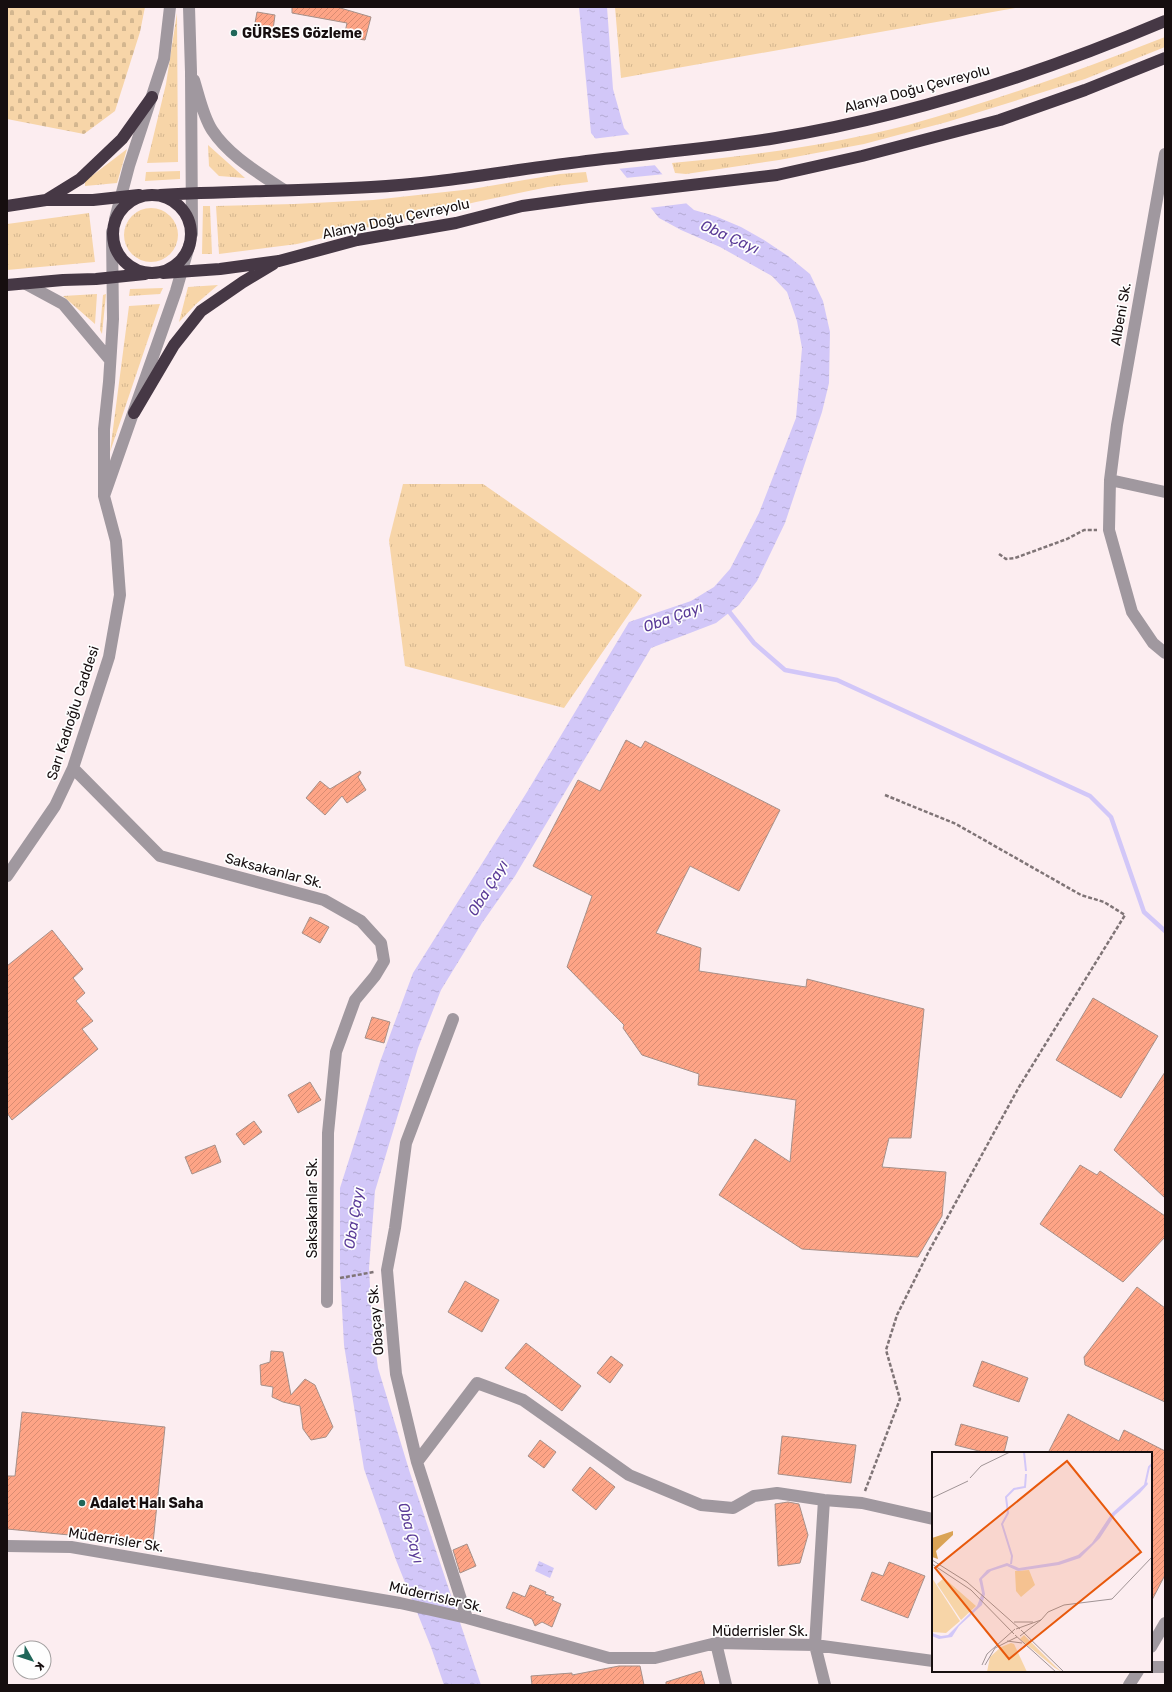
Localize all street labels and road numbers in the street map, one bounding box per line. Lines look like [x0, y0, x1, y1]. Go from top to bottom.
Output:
street label: Alanya Doğu Çevreyolu [842, 61, 992, 117]
street label: Alanya Doğu Çevreyolu [321, 195, 471, 243]
street label: Albeni Sk. [1107, 281, 1135, 347]
street label: Sarı Kadıoğlu Caddesi [43, 644, 103, 782]
street label: Saksakanlar Sk. [223, 850, 325, 892]
street label: Saksakanlar Sk. [304, 1158, 321, 1258]
street label: Obaçay Sk. [364, 1284, 388, 1356]
street label: Müderrisler Sk. [67, 1524, 165, 1556]
street label: Müderrisler Sk. [387, 1578, 485, 1616]
street label: Müderrisler Sk. [712, 1623, 808, 1640]

